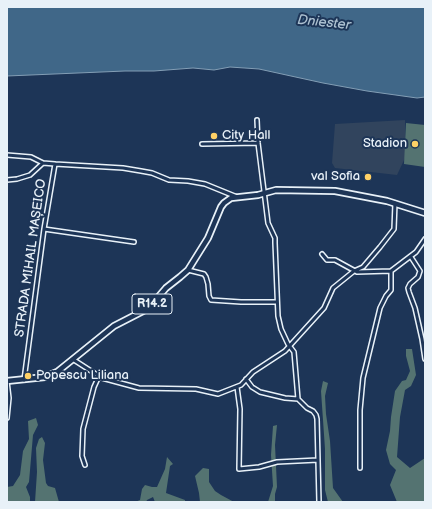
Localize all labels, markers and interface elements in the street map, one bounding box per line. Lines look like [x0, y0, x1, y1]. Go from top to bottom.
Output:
water label: Dniester [297, 12, 351, 34]
place label: City Hall [222, 128, 270, 144]
marker: City Hall [209, 131, 219, 141]
place label: Stadion [363, 136, 407, 152]
marker: Stadion [410, 139, 420, 149]
place label: val Sofia [311, 169, 360, 185]
marker: val Sofia [363, 172, 373, 182]
street label: STRADA MIHAIL MAȘEICO [12, 178, 50, 338]
road number: R14.2 [132, 294, 172, 314]
place label: Popescu Liliana [36, 368, 129, 384]
marker: Popescu Liliana [23, 371, 33, 381]

